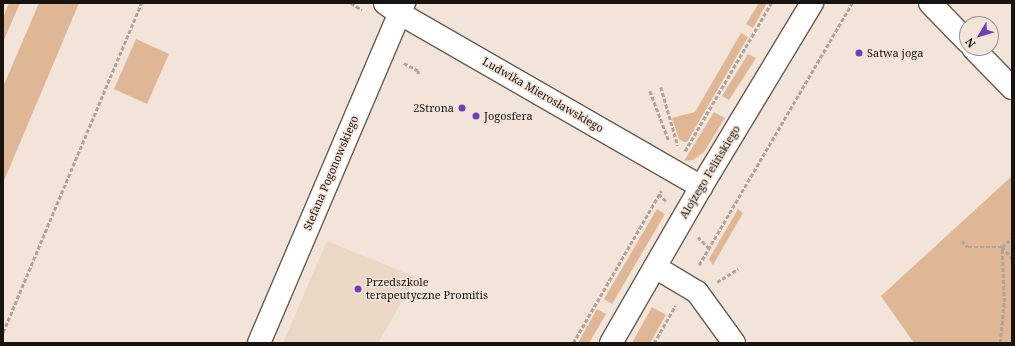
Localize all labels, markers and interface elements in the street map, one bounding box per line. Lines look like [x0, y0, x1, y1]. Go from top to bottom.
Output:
north arrow [959, 16, 999, 56]
text: N [961, 35, 979, 51]
place label: Satwa joga [867, 46, 923, 60]
marker: Satwa joga [854, 48, 864, 58]
street label: Ludwika Mierosławskiego [480, 55, 606, 135]
place label: 2Strona [413, 101, 454, 115]
marker: 2Strona [457, 103, 467, 113]
place label: Jogosfera [484, 109, 533, 123]
marker: Jogosfera [471, 111, 481, 121]
street label: Stefana Pogonowskiego [301, 114, 361, 232]
street label: Alojzego Felińskiego [677, 123, 743, 221]
place label: Przedszkole terapeutyczne Promitis [366, 276, 488, 302]
marker: Przedszkole terapeutyczne Promitis [353, 284, 363, 294]

